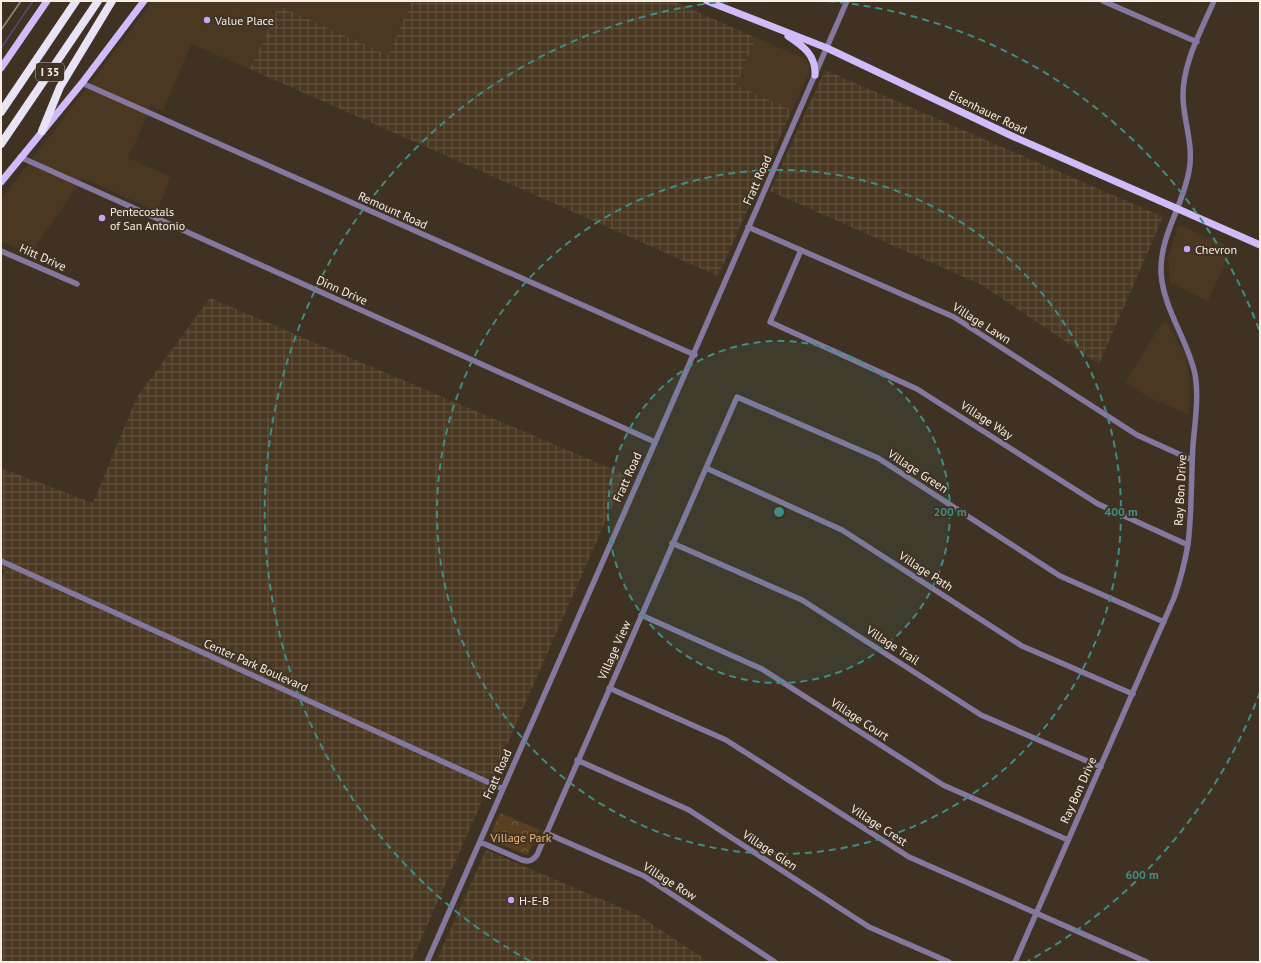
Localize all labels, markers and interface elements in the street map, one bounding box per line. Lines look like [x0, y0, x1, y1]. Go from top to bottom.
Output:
place label: Value Place [214, 13, 274, 28]
marker: Value Place [202, 15, 212, 25]
road number: I 35 [36, 63, 64, 81]
street label: Eisenhauer Road [946, 87, 1030, 137]
street label: Fratt Road [739, 153, 775, 207]
street label: Remount Road [356, 188, 430, 232]
place label: Pentecostals of San Antonio [110, 204, 185, 233]
marker: Pentecostals of San Antonio [97, 213, 107, 223]
street label: Hitt Drive [17, 240, 69, 274]
place label: Chevron [1195, 242, 1237, 257]
marker: Chevron [1182, 244, 1192, 254]
street label: Dinn Drive [314, 272, 370, 308]
street label: Village Lawn [949, 299, 1014, 347]
street label: Village Way [957, 397, 1016, 443]
street label: Village Green [884, 445, 951, 496]
street label: Fratt Road [609, 450, 645, 504]
street label: Ray Bon Drive [1171, 454, 1189, 526]
text: 200 m [933, 504, 967, 519]
text: 400 m [1104, 504, 1138, 519]
centre of rings [772, 505, 786, 519]
street label: Village Path [895, 547, 956, 594]
street label: Village View [594, 618, 634, 683]
street label: Village Trail [863, 622, 923, 668]
street label: Center Park Boulevard [201, 635, 311, 695]
street label: Village Court [827, 694, 892, 743]
street label: Fratt Road [479, 747, 515, 801]
street label: Ray Bon Drive [1057, 754, 1099, 826]
street label: Village Crest [847, 801, 910, 849]
street label: Village Glen [739, 826, 800, 873]
park label: Village Park [490, 830, 552, 845]
street label: Village Row [640, 858, 700, 903]
text: 600 m [1125, 867, 1159, 882]
place label: H-E-B [519, 893, 549, 908]
marker: H-E-B [506, 895, 516, 905]

